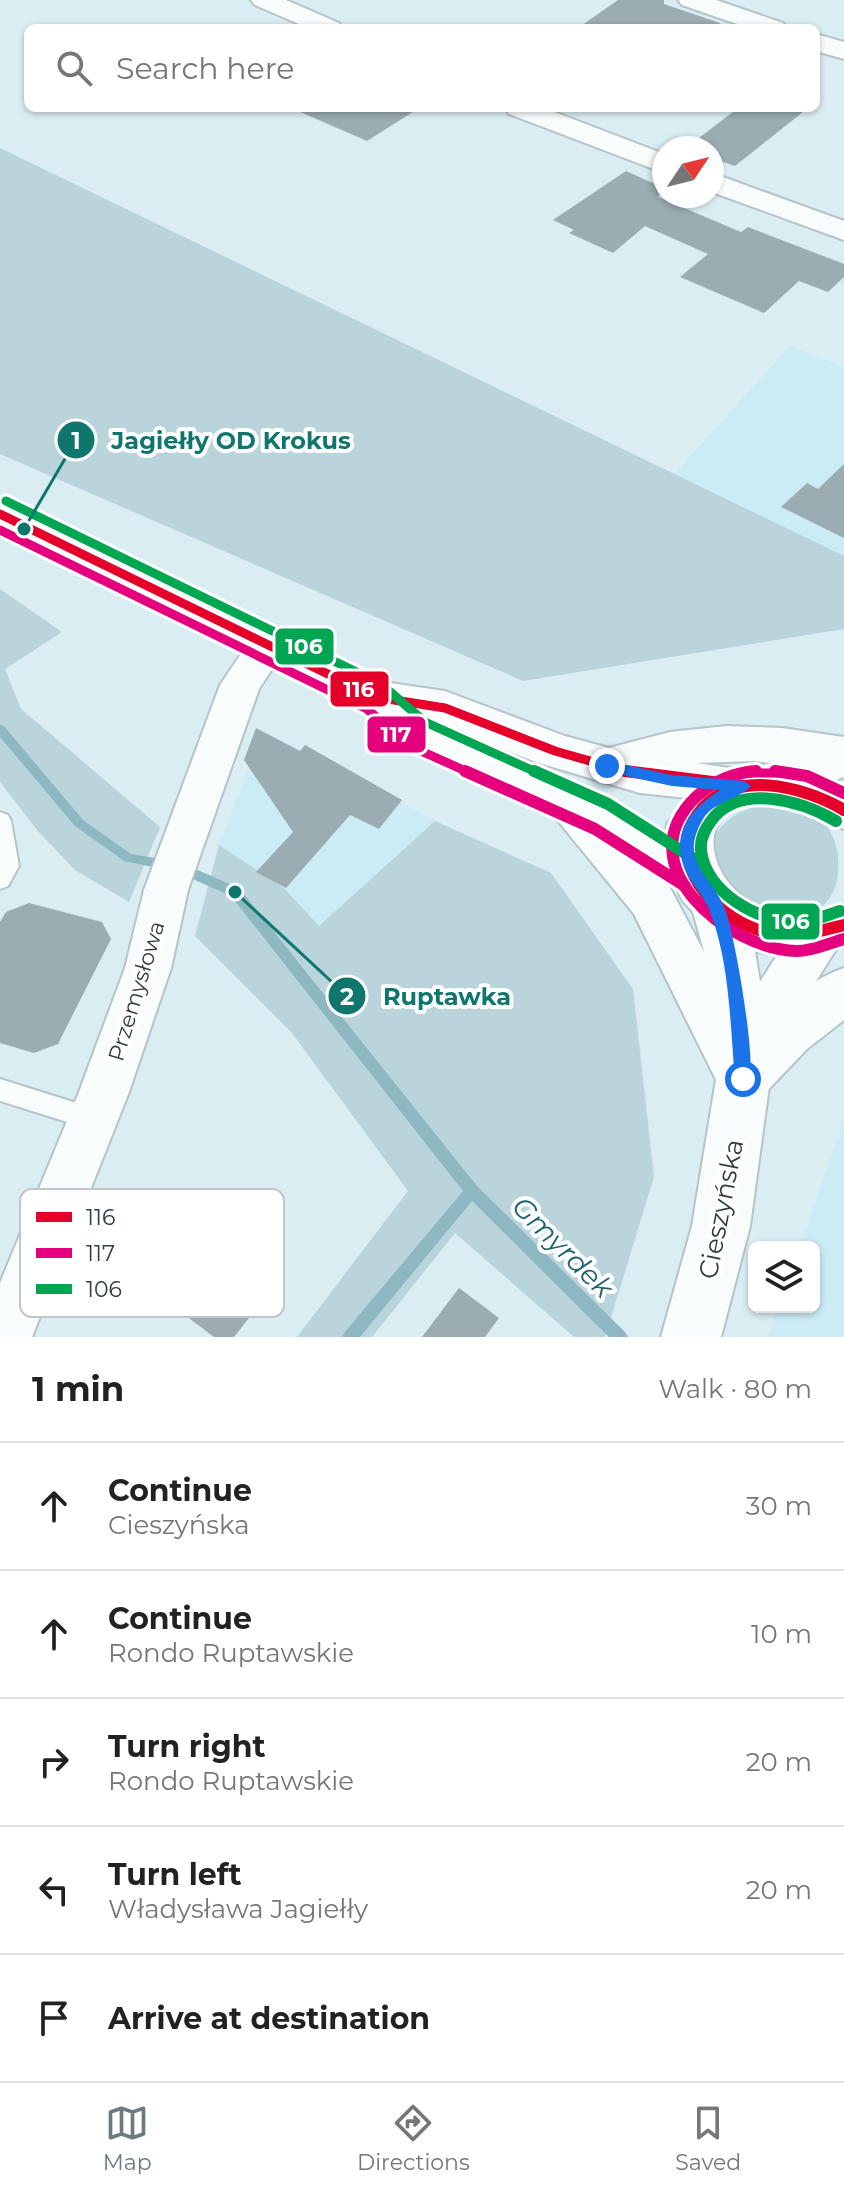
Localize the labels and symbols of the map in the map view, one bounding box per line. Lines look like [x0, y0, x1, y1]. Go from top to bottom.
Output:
north arrow [652, 136, 724, 208]
callout: Jagiełły OD Krokus [56, 416, 367, 464]
text: 1 [71, 426, 81, 455]
text: Jagiełły OD Krokus [110, 426, 351, 455]
line badge: 106 [274, 627, 335, 666]
text: 106 [285, 633, 323, 660]
line badge: 116 [329, 670, 390, 708]
text: 116 [343, 676, 375, 703]
line badge: 117 [366, 715, 427, 754]
text: 117 [381, 721, 411, 748]
route end [589, 748, 625, 784]
line badge: 106 [760, 902, 821, 941]
text: 106 [772, 908, 810, 935]
street label: Przemysłowa [102, 918, 171, 1065]
callout: Ruptawka [327, 972, 527, 1020]
text: 2 [340, 982, 354, 1011]
text: Ruptawka [383, 982, 511, 1011]
route start [725, 1061, 761, 1097]
street label: Cieszyńska [692, 1136, 750, 1282]
legend [20, 1189, 284, 1317]
water label: Gmyrdek [505, 1189, 622, 1306]
text: 116 [86, 1204, 115, 1231]
text: 117 [86, 1240, 115, 1267]
text: 106 [86, 1276, 122, 1303]

